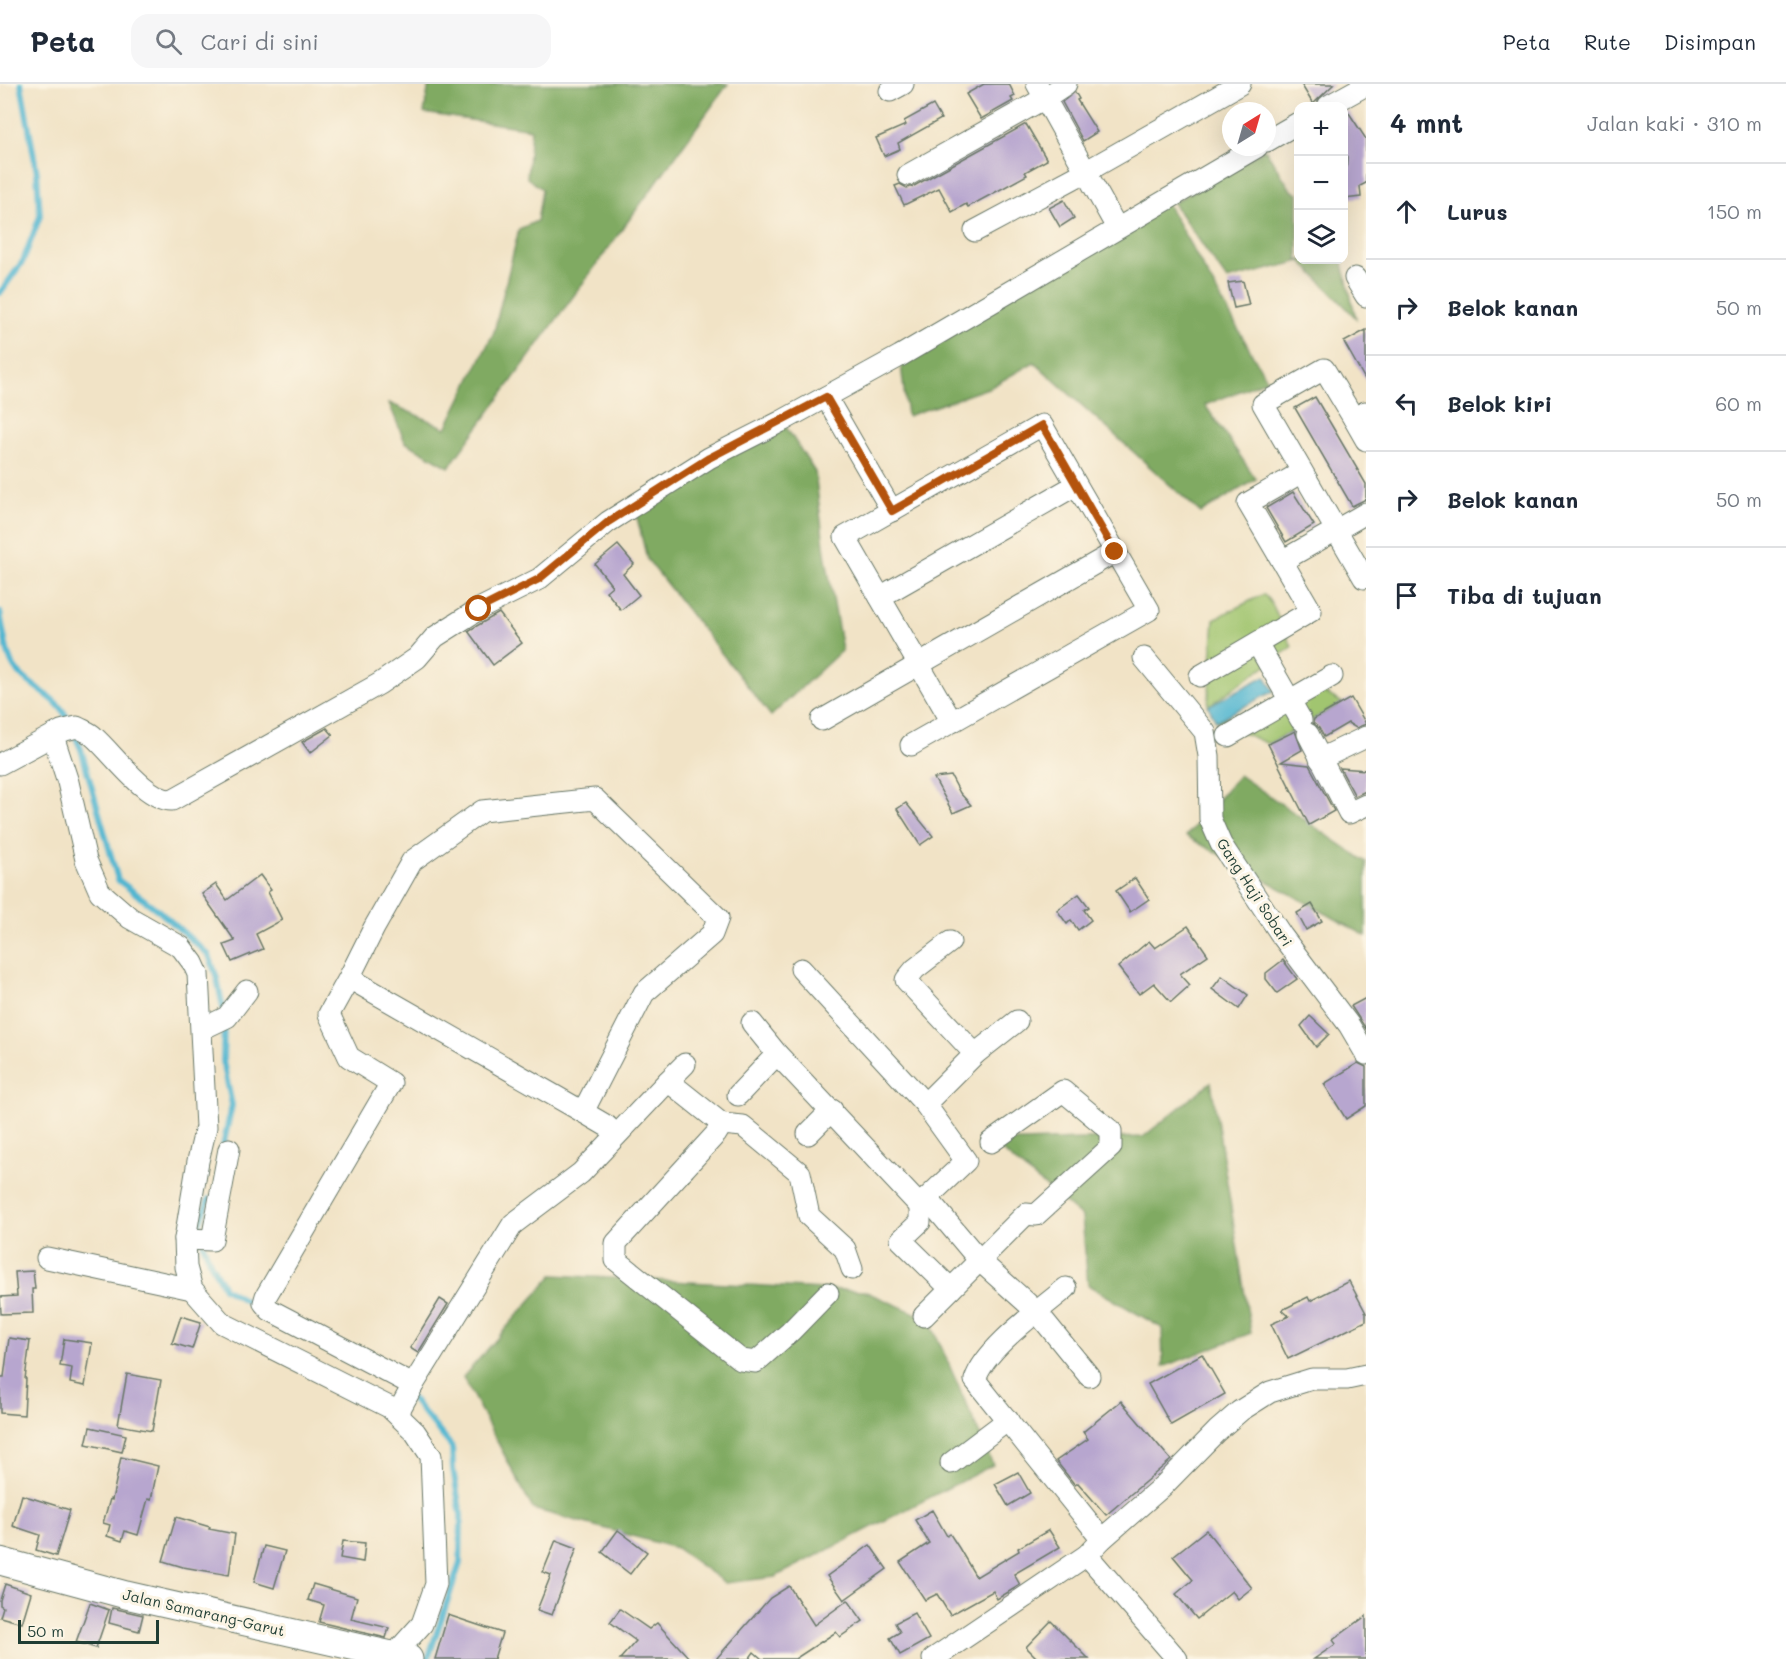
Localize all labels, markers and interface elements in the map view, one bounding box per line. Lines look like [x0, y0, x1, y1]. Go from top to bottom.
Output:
search box [131, 14, 551, 68]
text: Peta [30, 23, 95, 59]
icon: search [152, 25, 185, 58]
text: Cari di sini [200, 27, 319, 56]
text: Peta [1503, 28, 1551, 55]
text: Rute [1584, 28, 1631, 55]
text: Disimpan [1664, 28, 1756, 55]
north arrow [1222, 102, 1276, 156]
map controls [1294, 102, 1348, 264]
button: + [1294, 102, 1348, 156]
text: 4 mnt [1390, 106, 1463, 140]
text: Jalan kaki · 310 m [1587, 110, 1762, 136]
button: − [1294, 156, 1348, 210]
icon: ahead [1390, 195, 1423, 228]
text: Lurus [1447, 197, 1508, 226]
text: 150 m [1707, 198, 1762, 224]
button: layers [1294, 210, 1348, 264]
icon: right [1390, 291, 1423, 324]
text: Belok kanan [1447, 293, 1578, 322]
text: 50 m [1716, 294, 1762, 320]
icon: left [1390, 387, 1423, 420]
text: Belok kiri [1447, 389, 1552, 418]
text: 60 m [1715, 390, 1762, 416]
icon: right [1390, 483, 1423, 516]
text: Belok kanan [1447, 485, 1578, 514]
text: 50 m [1716, 486, 1762, 512]
route end [1101, 538, 1127, 564]
icon: arrive [1390, 579, 1423, 612]
text: Tiba di tujuan [1447, 581, 1602, 610]
route start [465, 595, 491, 621]
street label: Gang Haji Sobari [1213, 834, 1297, 950]
street label: Jalan Samarang-Garut [121, 1584, 287, 1640]
scale bar [18, 1617, 159, 1644]
text: 50 m [27, 1620, 64, 1641]

